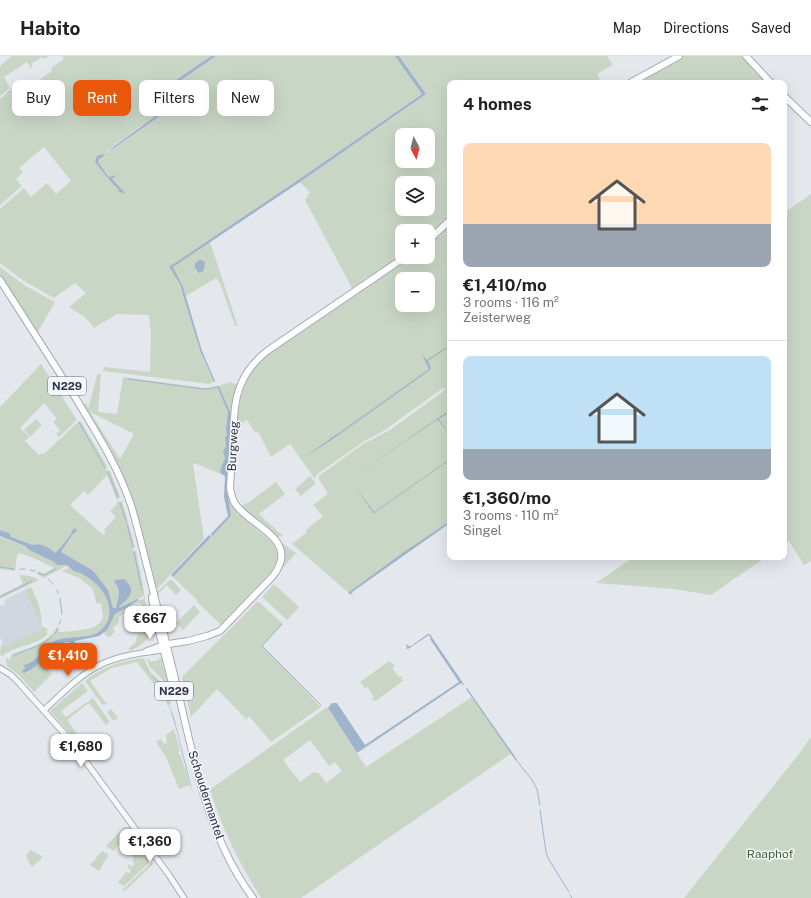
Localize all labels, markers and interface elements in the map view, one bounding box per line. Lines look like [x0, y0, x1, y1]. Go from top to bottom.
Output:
text: Habito [20, 17, 81, 39]
text: Map [613, 20, 641, 36]
text: Directions [663, 20, 729, 36]
text: Saved [751, 20, 791, 36]
chip: Buy [12, 80, 65, 116]
chip: Rent [73, 80, 131, 116]
chip: Filters [139, 80, 209, 116]
chip: New [217, 80, 274, 116]
icon: filters [749, 93, 771, 115]
text: 4 homes [463, 94, 532, 114]
north arrow [395, 128, 435, 168]
map controls [395, 128, 435, 312]
icon: home [581, 169, 653, 241]
button: layers [395, 176, 435, 216]
button: + [395, 224, 435, 264]
button: − [395, 272, 435, 312]
text: €1,410/mo [463, 275, 547, 295]
text: 3 rooms · 116 m² [463, 295, 559, 310]
text: Zeisterweg [463, 310, 531, 325]
road number: N229 [48, 377, 86, 395]
icon: home [581, 382, 653, 454]
street label: Burgweg [225, 420, 241, 472]
text: €1,360/mo [463, 488, 551, 508]
text: 3 rooms · 110 m² [463, 508, 559, 523]
text: Singel [463, 523, 502, 538]
pin: €667 [126, 606, 174, 640]
text: €667 [133, 611, 167, 626]
pin: €1,410 [35, 643, 101, 677]
text: €1,410 [48, 648, 88, 663]
road number: N229 [155, 682, 193, 700]
pin: €1,680 [48, 734, 114, 768]
text: €1,680 [59, 739, 103, 754]
street label: Schoudermantel [185, 749, 227, 841]
pin: €1,360 [117, 829, 183, 863]
text: €1,360 [128, 834, 172, 849]
park label: Raaphof [747, 847, 794, 861]

